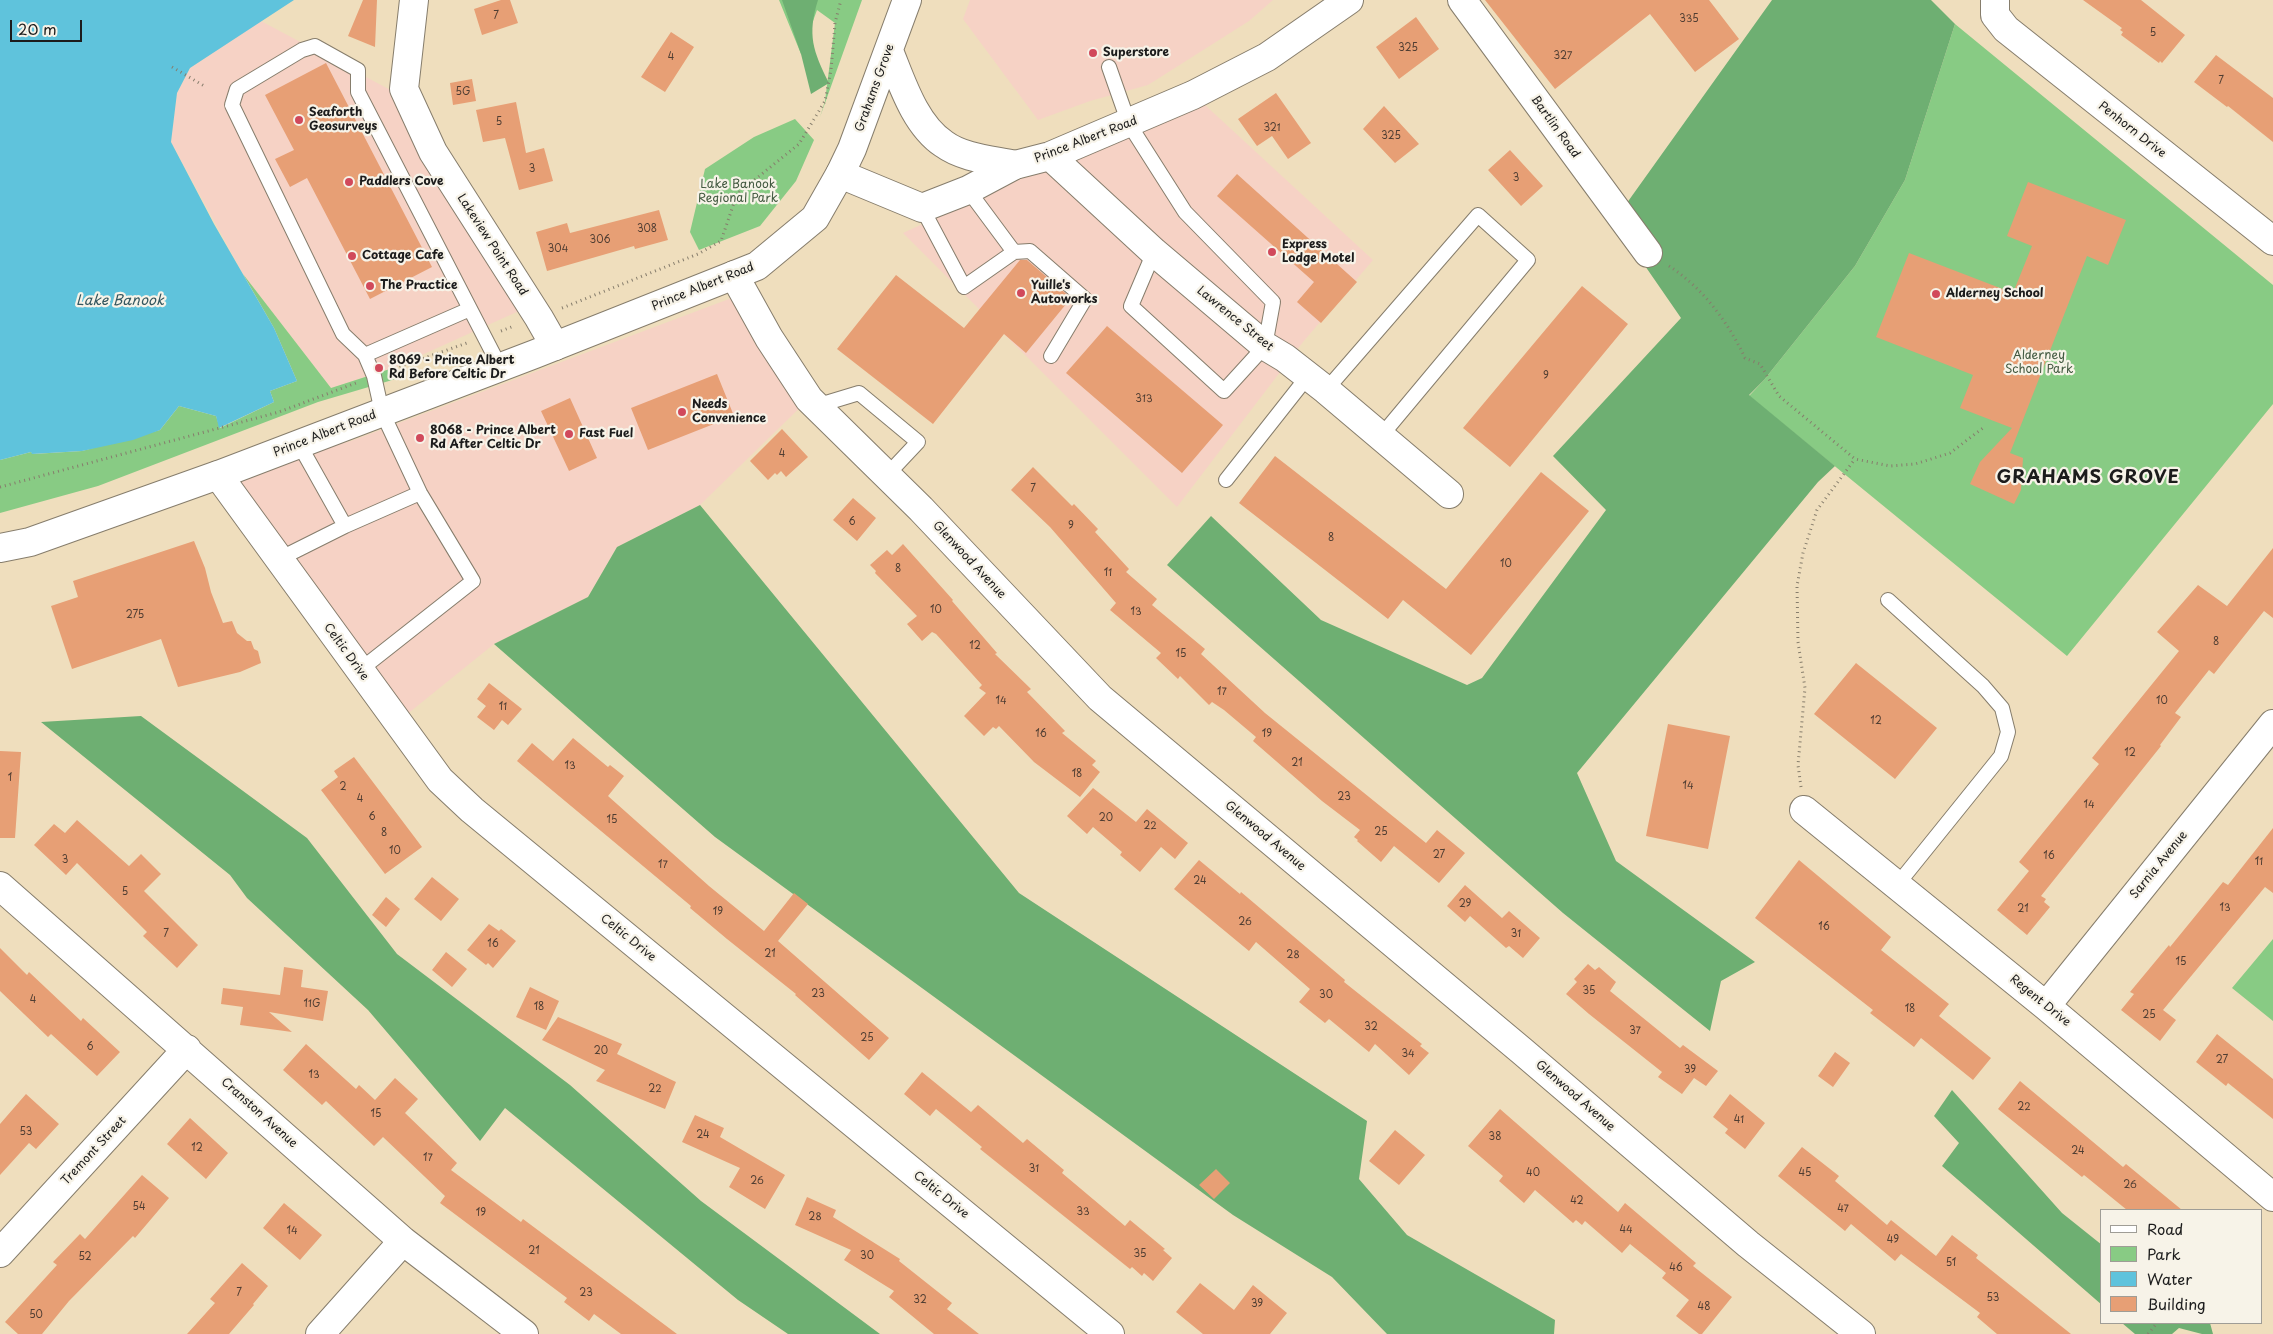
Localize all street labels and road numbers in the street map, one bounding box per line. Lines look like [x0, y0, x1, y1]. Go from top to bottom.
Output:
street label: Grahams Grove [852, 42, 898, 134]
street label: Bartlin Road [1527, 93, 1583, 161]
street label: Penhorn Drive [2095, 99, 2169, 161]
street label: Prince Albert Road [1033, 114, 1139, 166]
street label: Lakeview Point Road [454, 191, 530, 299]
street label: Prince Albert Road [650, 260, 756, 314]
street label: Lawrence Street [1194, 284, 1276, 354]
street label: Prince Albert Road [272, 408, 378, 460]
street label: Glenwood Avenue [929, 518, 1009, 602]
street label: Celtic Drive [320, 621, 372, 683]
street label: Glenwood Avenue [1222, 798, 1308, 874]
street label: Sarnia Avenue [2127, 828, 2191, 902]
street label: Celtic Drive [597, 911, 659, 965]
street label: Regent Drive [2007, 972, 2073, 1030]
street label: Glenwood Avenue [1532, 1058, 1618, 1134]
street label: Cranston Avenue [218, 1075, 300, 1151]
street label: Tremont Street [59, 1114, 129, 1188]
street label: Celtic Drive [910, 1168, 972, 1222]

